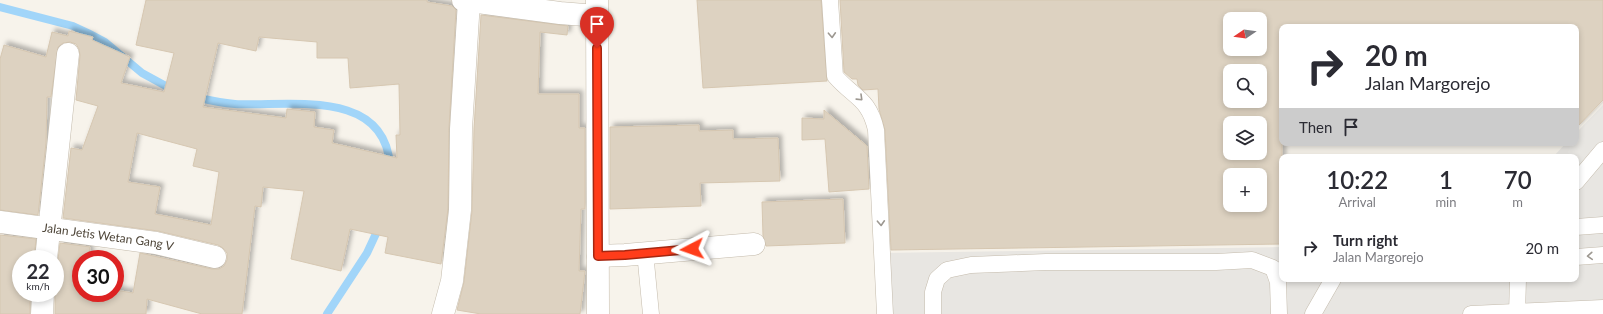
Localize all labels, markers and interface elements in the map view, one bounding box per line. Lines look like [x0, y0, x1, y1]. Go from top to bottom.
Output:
pin [580, 7.0, 614, 48]
north arrow [1223, 12, 1267, 56]
map controls [1223, 12, 1267, 212]
icon: arrive [586, 13, 608, 35]
one-way arrow [827, 32, 836, 38]
text: 20 m [1365, 38, 1428, 72]
icon: right [1299, 40, 1351, 92]
button: search [1223, 64, 1267, 108]
text: Jalan Margorejo [1365, 72, 1490, 94]
one-way arrow [855, 93, 863, 101]
button: layers [1223, 116, 1267, 160]
icon: arrive [1340, 116, 1362, 138]
text: Then [1299, 118, 1332, 136]
text: 10:22 [1326, 165, 1388, 194]
text: 1 [1439, 165, 1453, 194]
text: 70 [1504, 165, 1532, 194]
button: + [1223, 168, 1267, 212]
text: Arrival [1338, 194, 1376, 210]
text: min [1435, 194, 1456, 210]
text: m [1512, 194, 1523, 210]
street label: Jalan Jetis Wetan Gang V [42, 220, 176, 254]
one-way arrow [877, 220, 885, 226]
position arrow [671, 228, 713, 270]
text: Turn right [1333, 231, 1398, 249]
icon: right [1299, 237, 1321, 259]
text: 20 m [1525, 239, 1559, 257]
text: Jalan Margorejo [1333, 249, 1424, 265]
speed limit sign: 30 [72, 250, 124, 302]
one-way arrow [1586, 251, 1593, 260]
text: 22 [26, 259, 50, 283]
text: km/h [26, 280, 50, 292]

